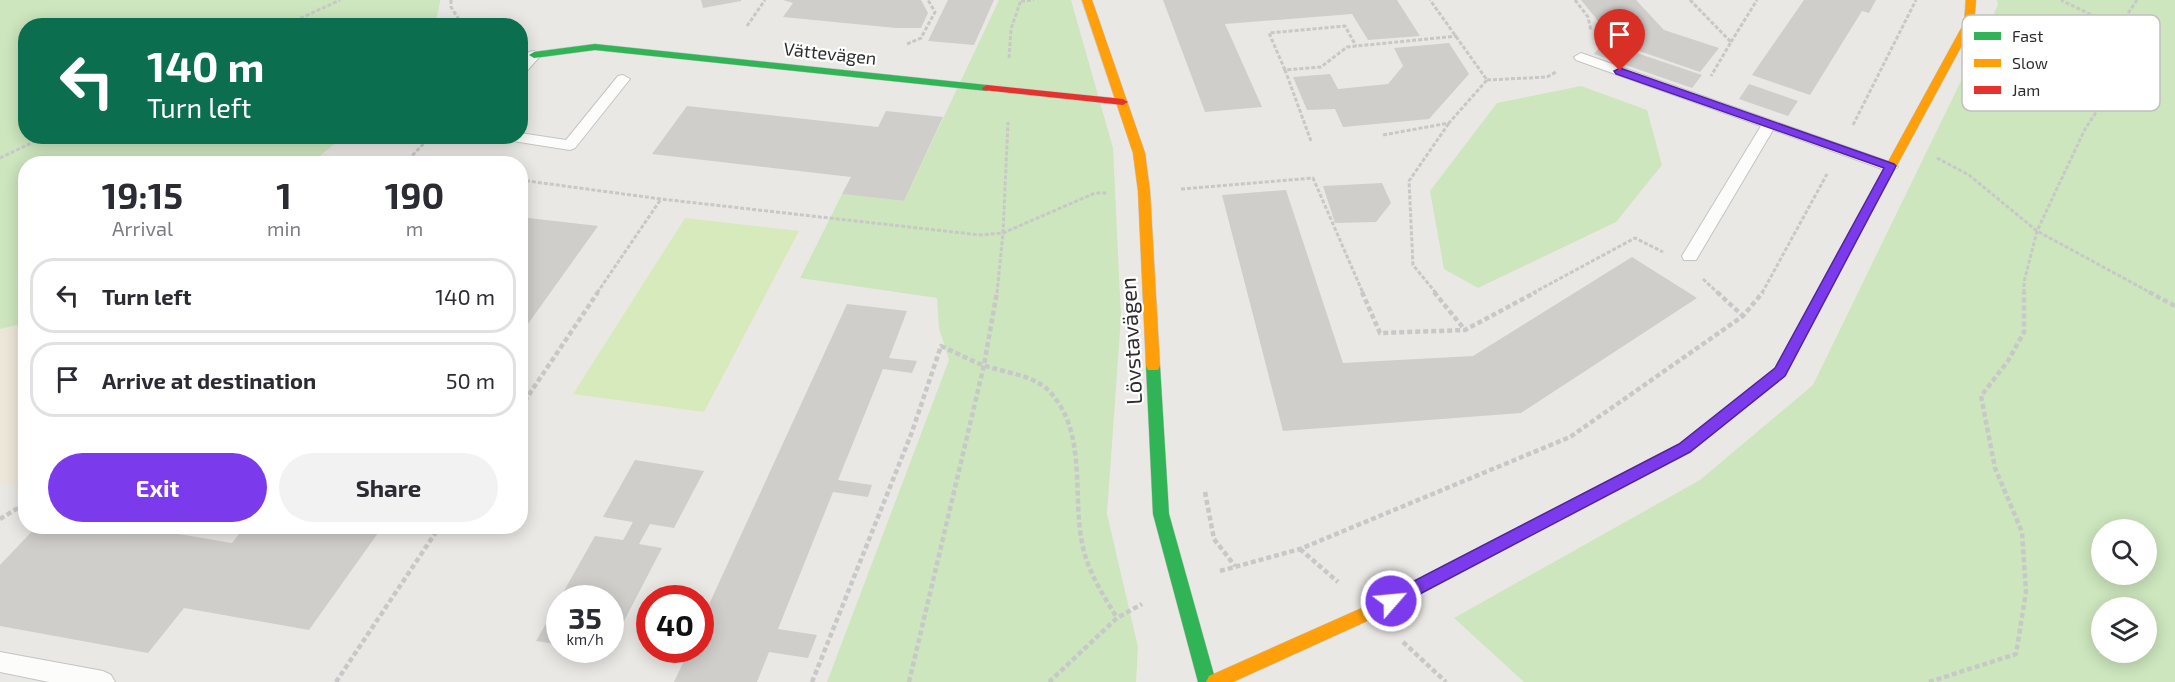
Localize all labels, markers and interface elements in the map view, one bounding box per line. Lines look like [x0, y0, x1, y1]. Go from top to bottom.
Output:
pin [1594, 9, 1645, 71]
legend [1962, 15, 2160, 111]
icon: arrive [1603, 18, 1636, 51]
text: Fast [2012, 26, 2043, 45]
street label: Vättevägen [783, 37, 878, 69]
text: 140 m [147, 40, 264, 90]
icon: left [48, 42, 126, 120]
text: Slow [2012, 53, 2048, 72]
text: Jam [2012, 80, 2040, 99]
text: Turn left [147, 91, 251, 123]
text: 19:15 [102, 173, 183, 216]
text: 1 [276, 173, 292, 216]
text: 190 [385, 173, 444, 216]
text: Arrival [112, 216, 173, 240]
text: min [267, 216, 301, 240]
text: m [406, 216, 423, 240]
street label: Lövstavägen [1114, 277, 1146, 405]
icon: left [51, 279, 84, 312]
text: Turn left [102, 283, 191, 309]
text: 140 m [435, 283, 495, 309]
icon: arrive [51, 363, 84, 396]
text: Arrive at destination [102, 367, 316, 393]
text: 50 m [446, 367, 495, 393]
button: Exit [48, 453, 267, 522]
button: Share [279, 453, 498, 522]
map controls [2091, 519, 2157, 663]
button: search [2091, 519, 2157, 585]
position arrow [1359, 569, 1423, 633]
speed limit sign: 40 [636, 585, 714, 663]
button: layers [2091, 597, 2157, 663]
text: 35 [568, 599, 602, 635]
text: km/h [566, 630, 604, 648]

